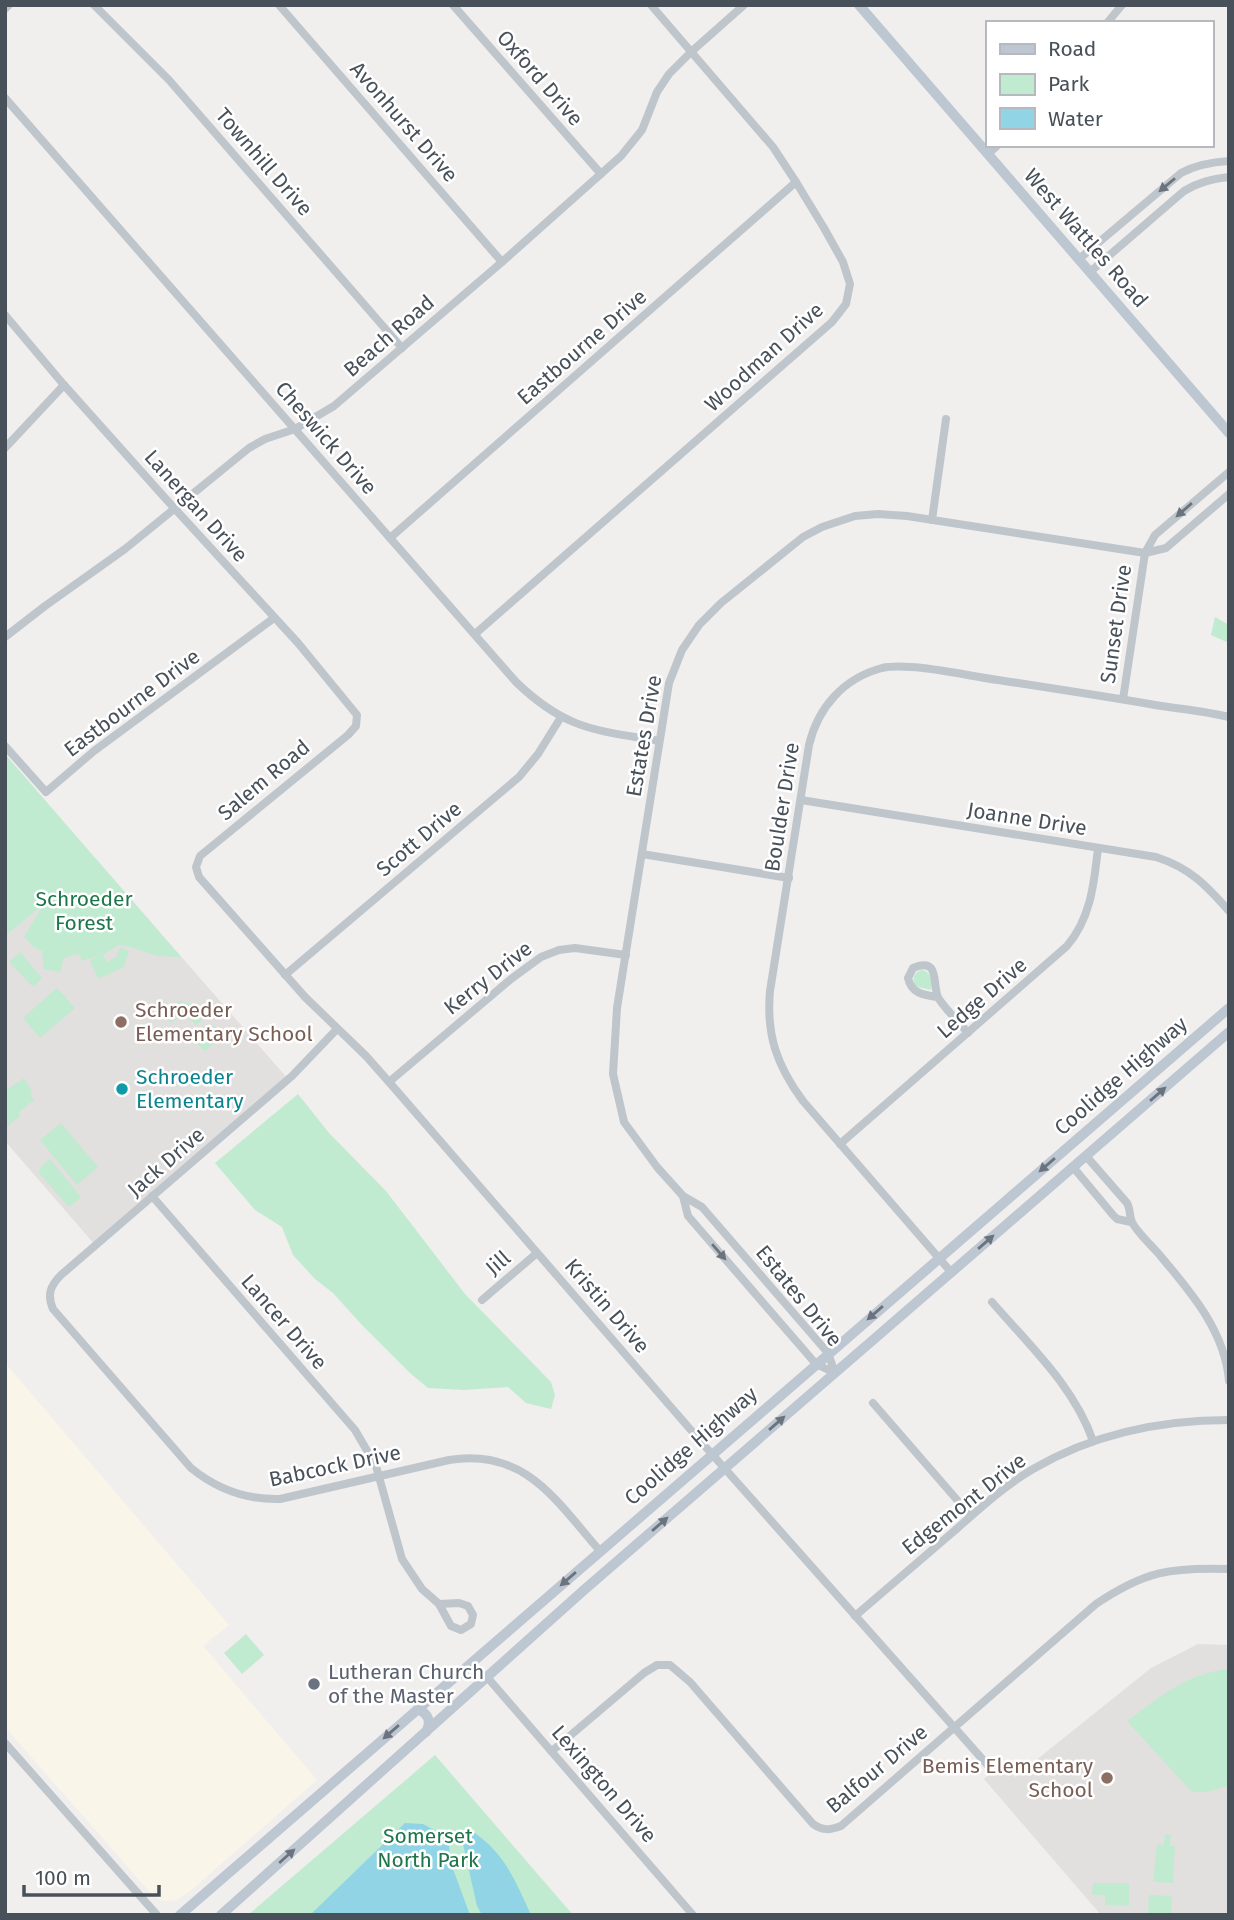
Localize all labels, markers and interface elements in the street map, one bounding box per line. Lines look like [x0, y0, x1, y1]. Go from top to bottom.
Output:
legend [986, 21, 1213, 147]
street label: Oxford Drive [491, 25, 589, 131]
text: Road [1048, 36, 1096, 62]
street label: Avonhurst Drive [345, 56, 463, 188]
text: Park [1048, 71, 1090, 97]
street label: Townhill Drive [210, 103, 318, 221]
text: Water [1048, 106, 1103, 132]
street label: West Wattles Road [1018, 163, 1154, 313]
one-way arrow [1158, 177, 1176, 193]
street label: Eastbourne Drive [512, 284, 652, 410]
street label: Beach Road [338, 290, 440, 382]
street label: Woodman Drive [699, 297, 829, 417]
street label: Cheswick Drive [270, 376, 382, 500]
street label: Lanergan Drive [139, 444, 253, 568]
one-way arrow [1175, 502, 1193, 518]
street label: Sunset Drive [1095, 563, 1137, 685]
street label: Eastbourne Drive [59, 644, 205, 762]
street label: Estates Drive [621, 673, 667, 799]
street label: Salem Road [213, 734, 315, 826]
street label: Boulder Drive [759, 741, 805, 873]
street label: Scott Drive [371, 796, 467, 882]
street label: Joanne Drive [965, 797, 1089, 841]
park label: Schroeder Forest [35, 886, 133, 936]
street label: Kerry Drive [439, 935, 537, 1021]
street label: Ledge Drive [932, 952, 1032, 1044]
place label: Schroeder Elementary School [135, 997, 313, 1047]
street label: Coolidge Highway [1049, 1011, 1193, 1141]
marker: Schroeder Elementary School [113, 1014, 129, 1030]
place label: Schroeder Elementary [136, 1064, 244, 1114]
marker: Schroeder Elementary [114, 1081, 130, 1097]
one-way arrow [1149, 1086, 1167, 1102]
street label: Jack Drive [122, 1122, 210, 1202]
one-way arrow [1039, 1157, 1056, 1172]
one-way arrow [977, 1235, 994, 1250]
street label: Estates Drive [750, 1240, 848, 1352]
one-way arrow [711, 1243, 727, 1261]
street label: Jill [480, 1245, 516, 1281]
street label: Kristin Drive [559, 1253, 655, 1359]
street label: Lancer Drive [235, 1269, 333, 1375]
one-way arrow [866, 1305, 884, 1321]
street label: Coolidge Highway [619, 1381, 763, 1511]
one-way arrow [768, 1416, 785, 1431]
street label: Babcock Drive [267, 1439, 403, 1493]
street label: Edgemont Drive [897, 1447, 1031, 1561]
one-way arrow [652, 1517, 669, 1532]
one-way arrow [560, 1571, 577, 1586]
place label: Lutheran Church of the Master [328, 1659, 484, 1709]
marker: Lutheran Church of the Master [306, 1676, 322, 1692]
street label: Balfour Drive [821, 1719, 933, 1819]
street label: Lexington Drive [546, 1720, 662, 1848]
one-way arrow [382, 1724, 400, 1740]
place label: Bemis Elementary School [922, 1753, 1094, 1803]
marker: Bemis Elementary School [1099, 1770, 1115, 1786]
park label: Somerset North Park [377, 1823, 479, 1873]
one-way arrow [278, 1848, 296, 1864]
scale bar [24, 1854, 159, 1898]
text: 100 m [35, 1865, 91, 1891]

